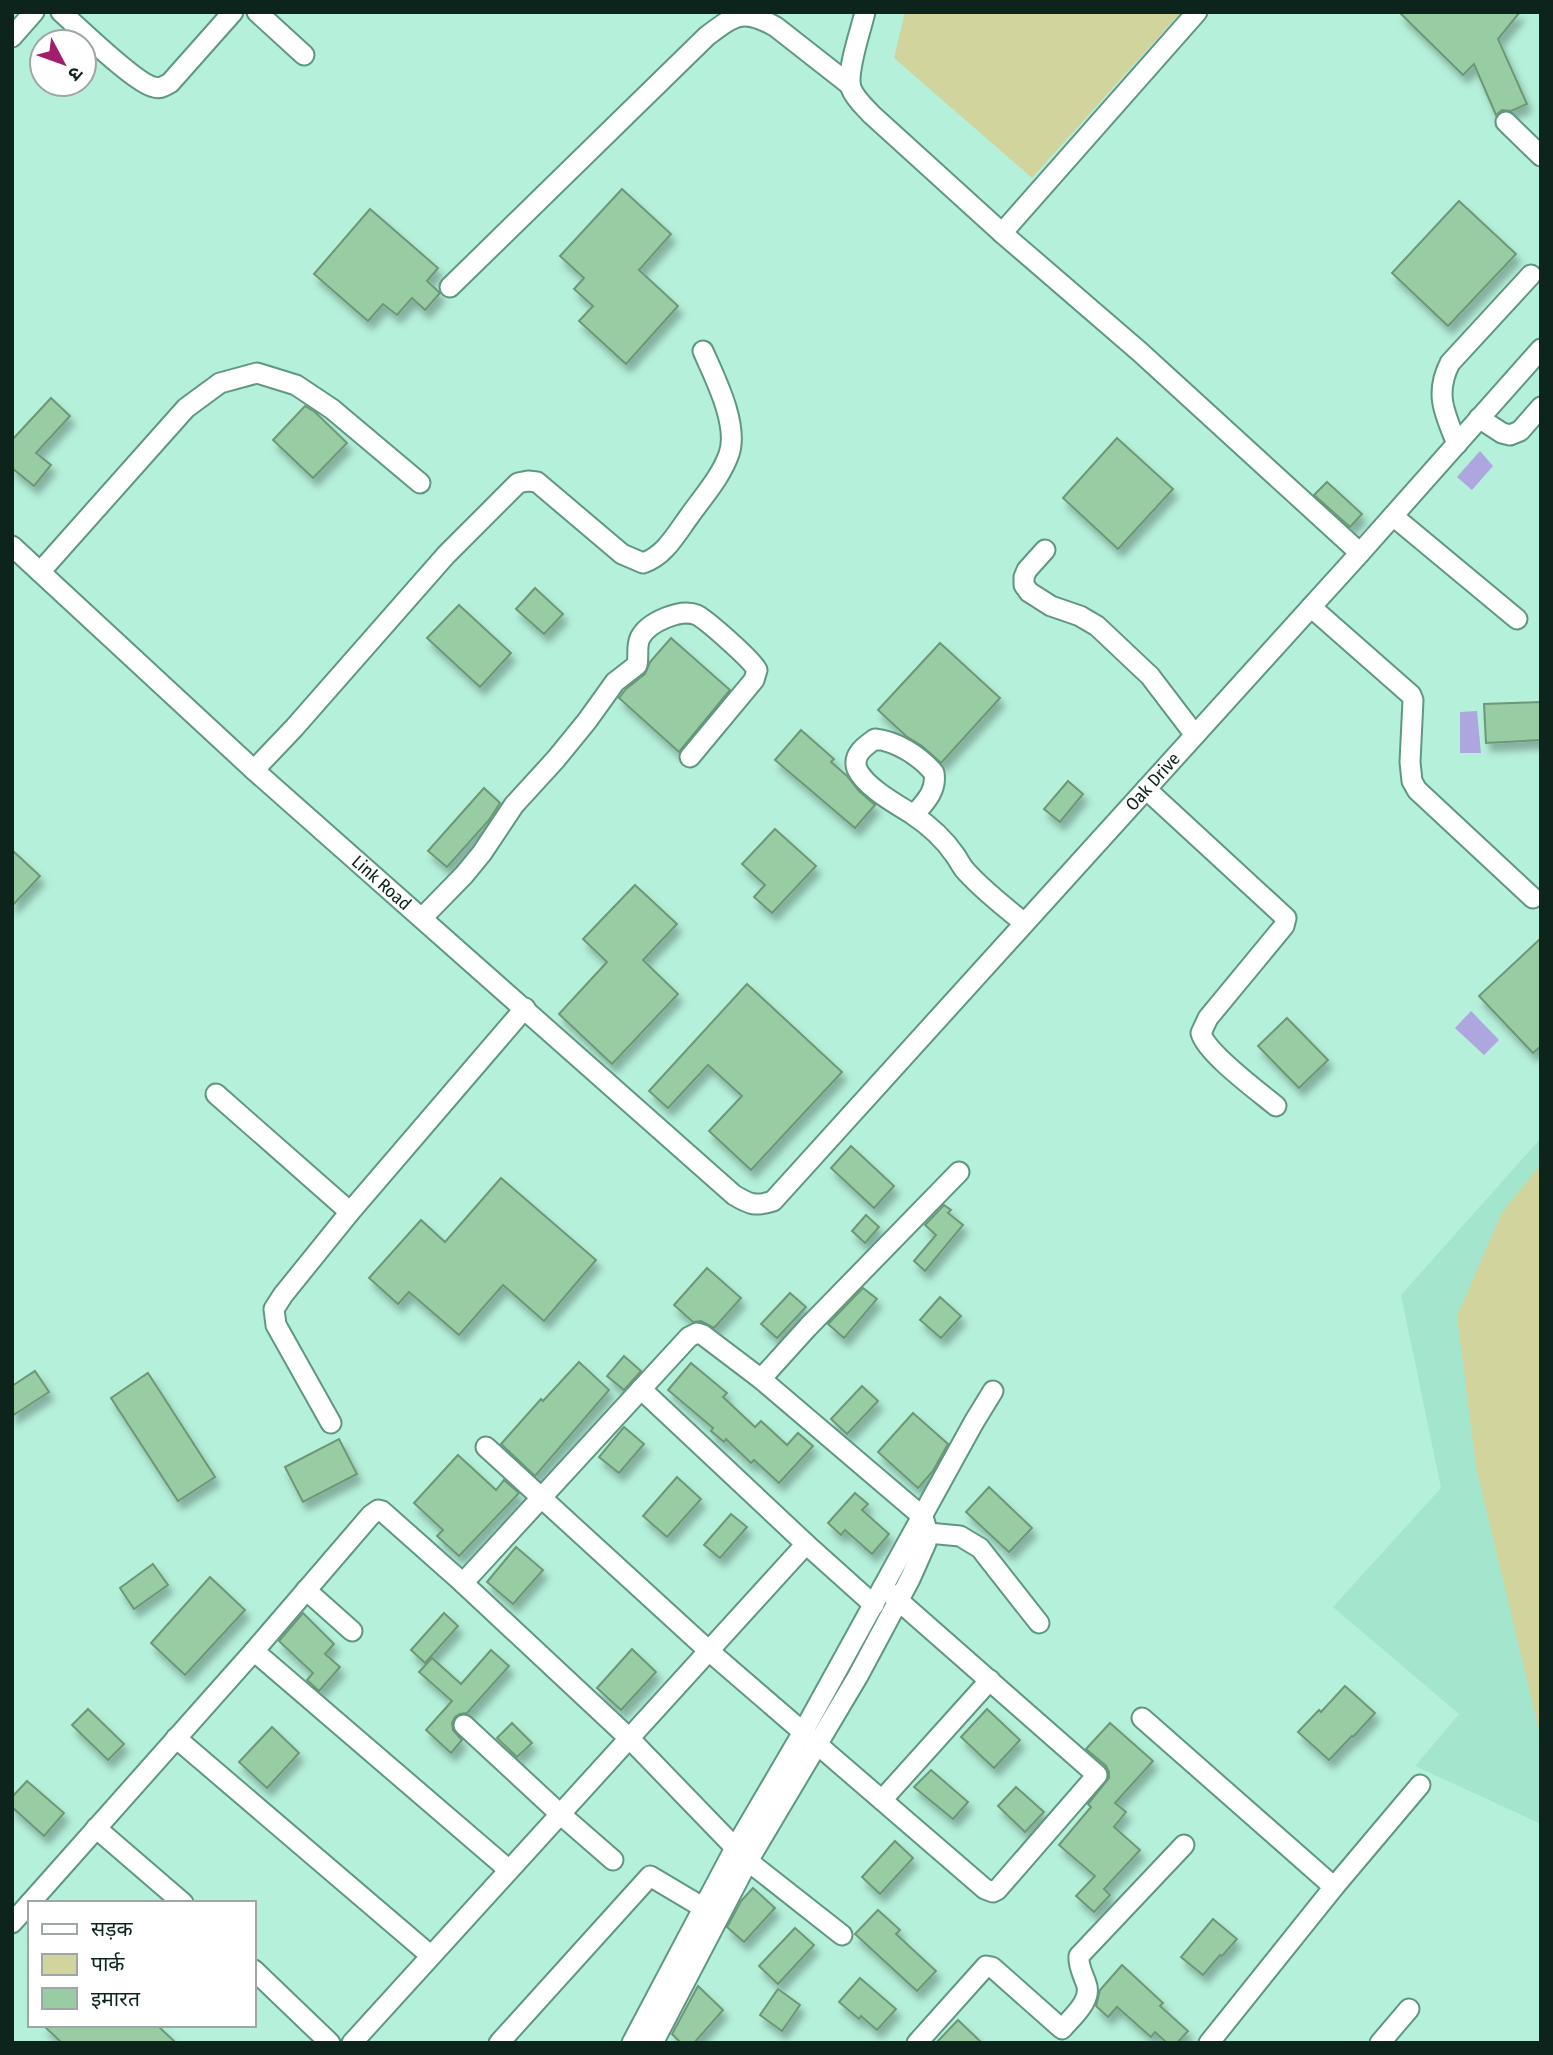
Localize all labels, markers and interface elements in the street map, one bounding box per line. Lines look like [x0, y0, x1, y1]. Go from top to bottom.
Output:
north arrow [28, 28, 98, 98]
text: उ [63, 62, 88, 86]
street label: Oak Drive [1121, 748, 1185, 815]
street label: Link Road [347, 851, 416, 915]
legend [28, 1901, 256, 2027]
text: सड़क [91, 1916, 133, 1942]
text: पार्क [91, 1951, 125, 1977]
text: इमारत [91, 1986, 141, 2012]

